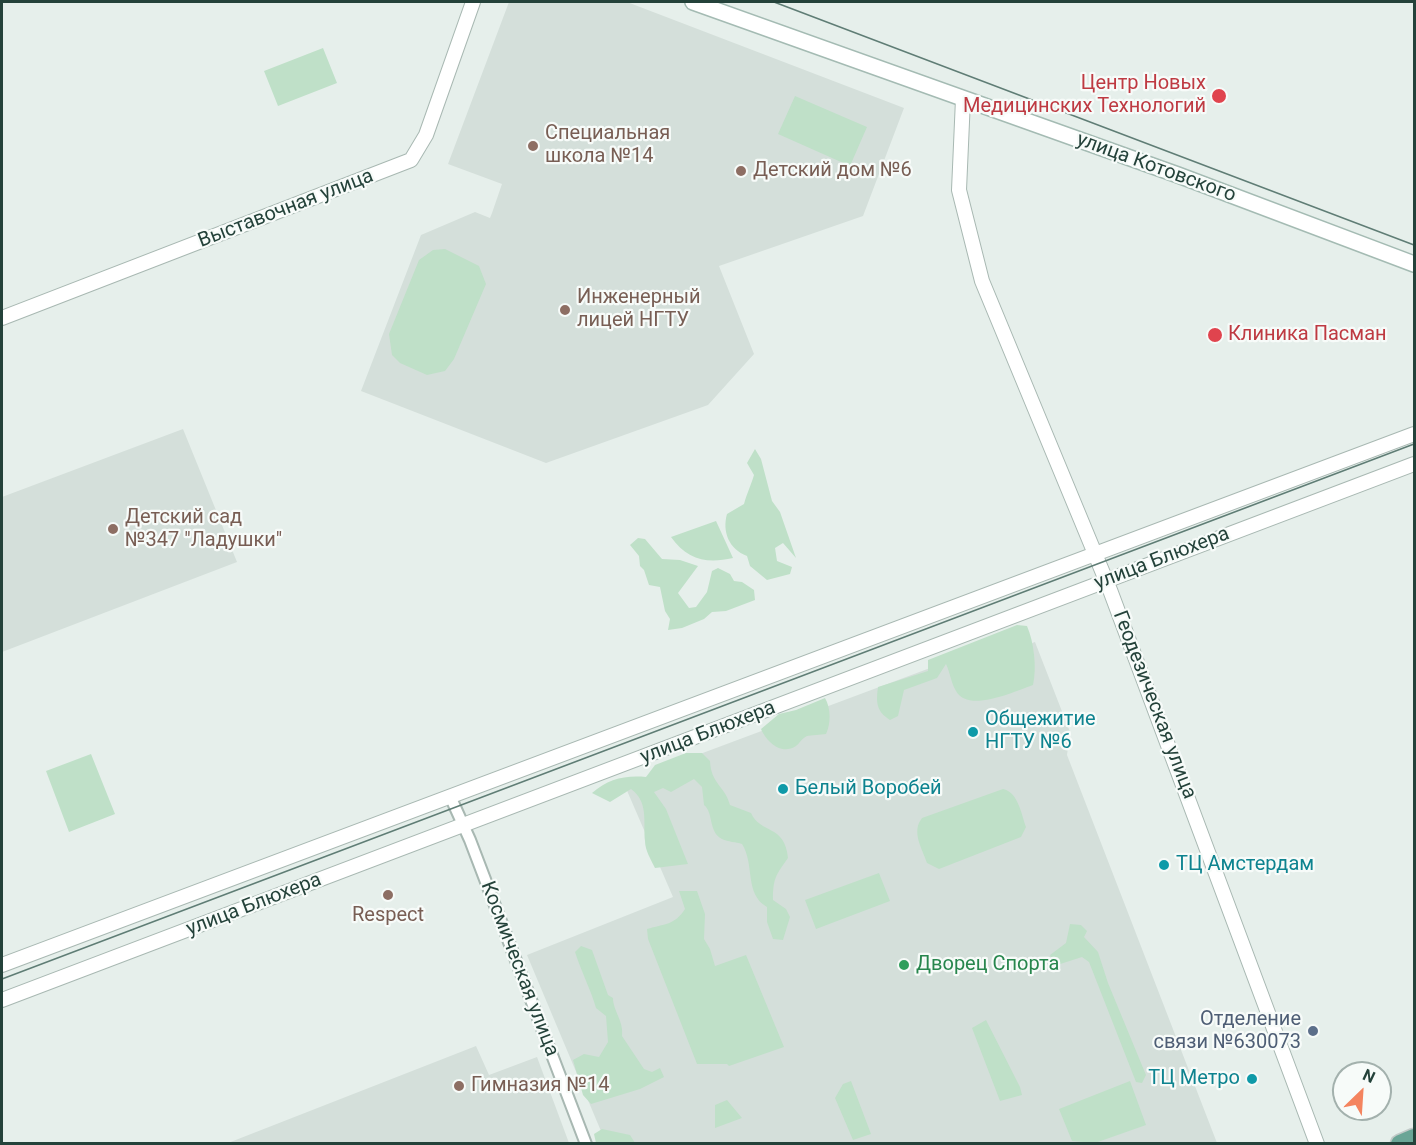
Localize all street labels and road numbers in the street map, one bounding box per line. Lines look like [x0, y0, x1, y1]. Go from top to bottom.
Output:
street label: улица Котовского [1073, 128, 1239, 208]
street label: Выставочная улица [195, 165, 377, 253]
street label: улица Блюхера [1091, 522, 1233, 596]
street label: Геодезическая улица [1107, 608, 1201, 802]
street label: улица Блюхера [637, 696, 779, 770]
street label: улица Блюхера [183, 868, 325, 942]
street label: Космическая улица [475, 878, 563, 1060]

